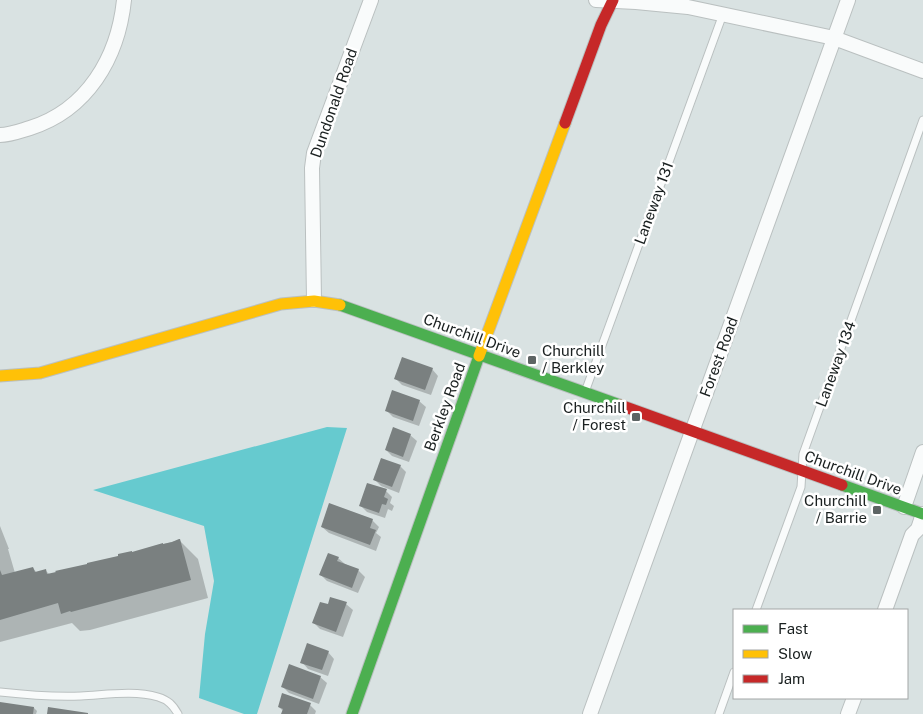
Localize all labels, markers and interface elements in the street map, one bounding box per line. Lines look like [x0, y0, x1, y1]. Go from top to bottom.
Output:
street label: Dundonald Road [307, 46, 360, 160]
street label: Laneway 131 [631, 159, 676, 246]
street label: Churchill Drive [421, 310, 523, 361]
street label: Forest Road [696, 315, 741, 399]
street label: Laneway 134 [812, 319, 859, 409]
place label: Churchill / Berkley [542, 342, 605, 376]
marker: Churchill / Berkley [526, 354, 538, 366]
street label: Berkley Road [421, 360, 468, 453]
place label: Churchill / Forest [563, 399, 626, 433]
marker: Churchill / Forest [630, 411, 642, 423]
street label: Churchill Drive [802, 447, 904, 498]
place label: Churchill / Barrie [804, 492, 867, 526]
marker: Churchill / Barrie [871, 504, 883, 516]
legend [733, 609, 908, 699]
text: Fast [778, 620, 808, 637]
text: Slow [778, 645, 813, 662]
text: Jam [778, 670, 805, 687]

